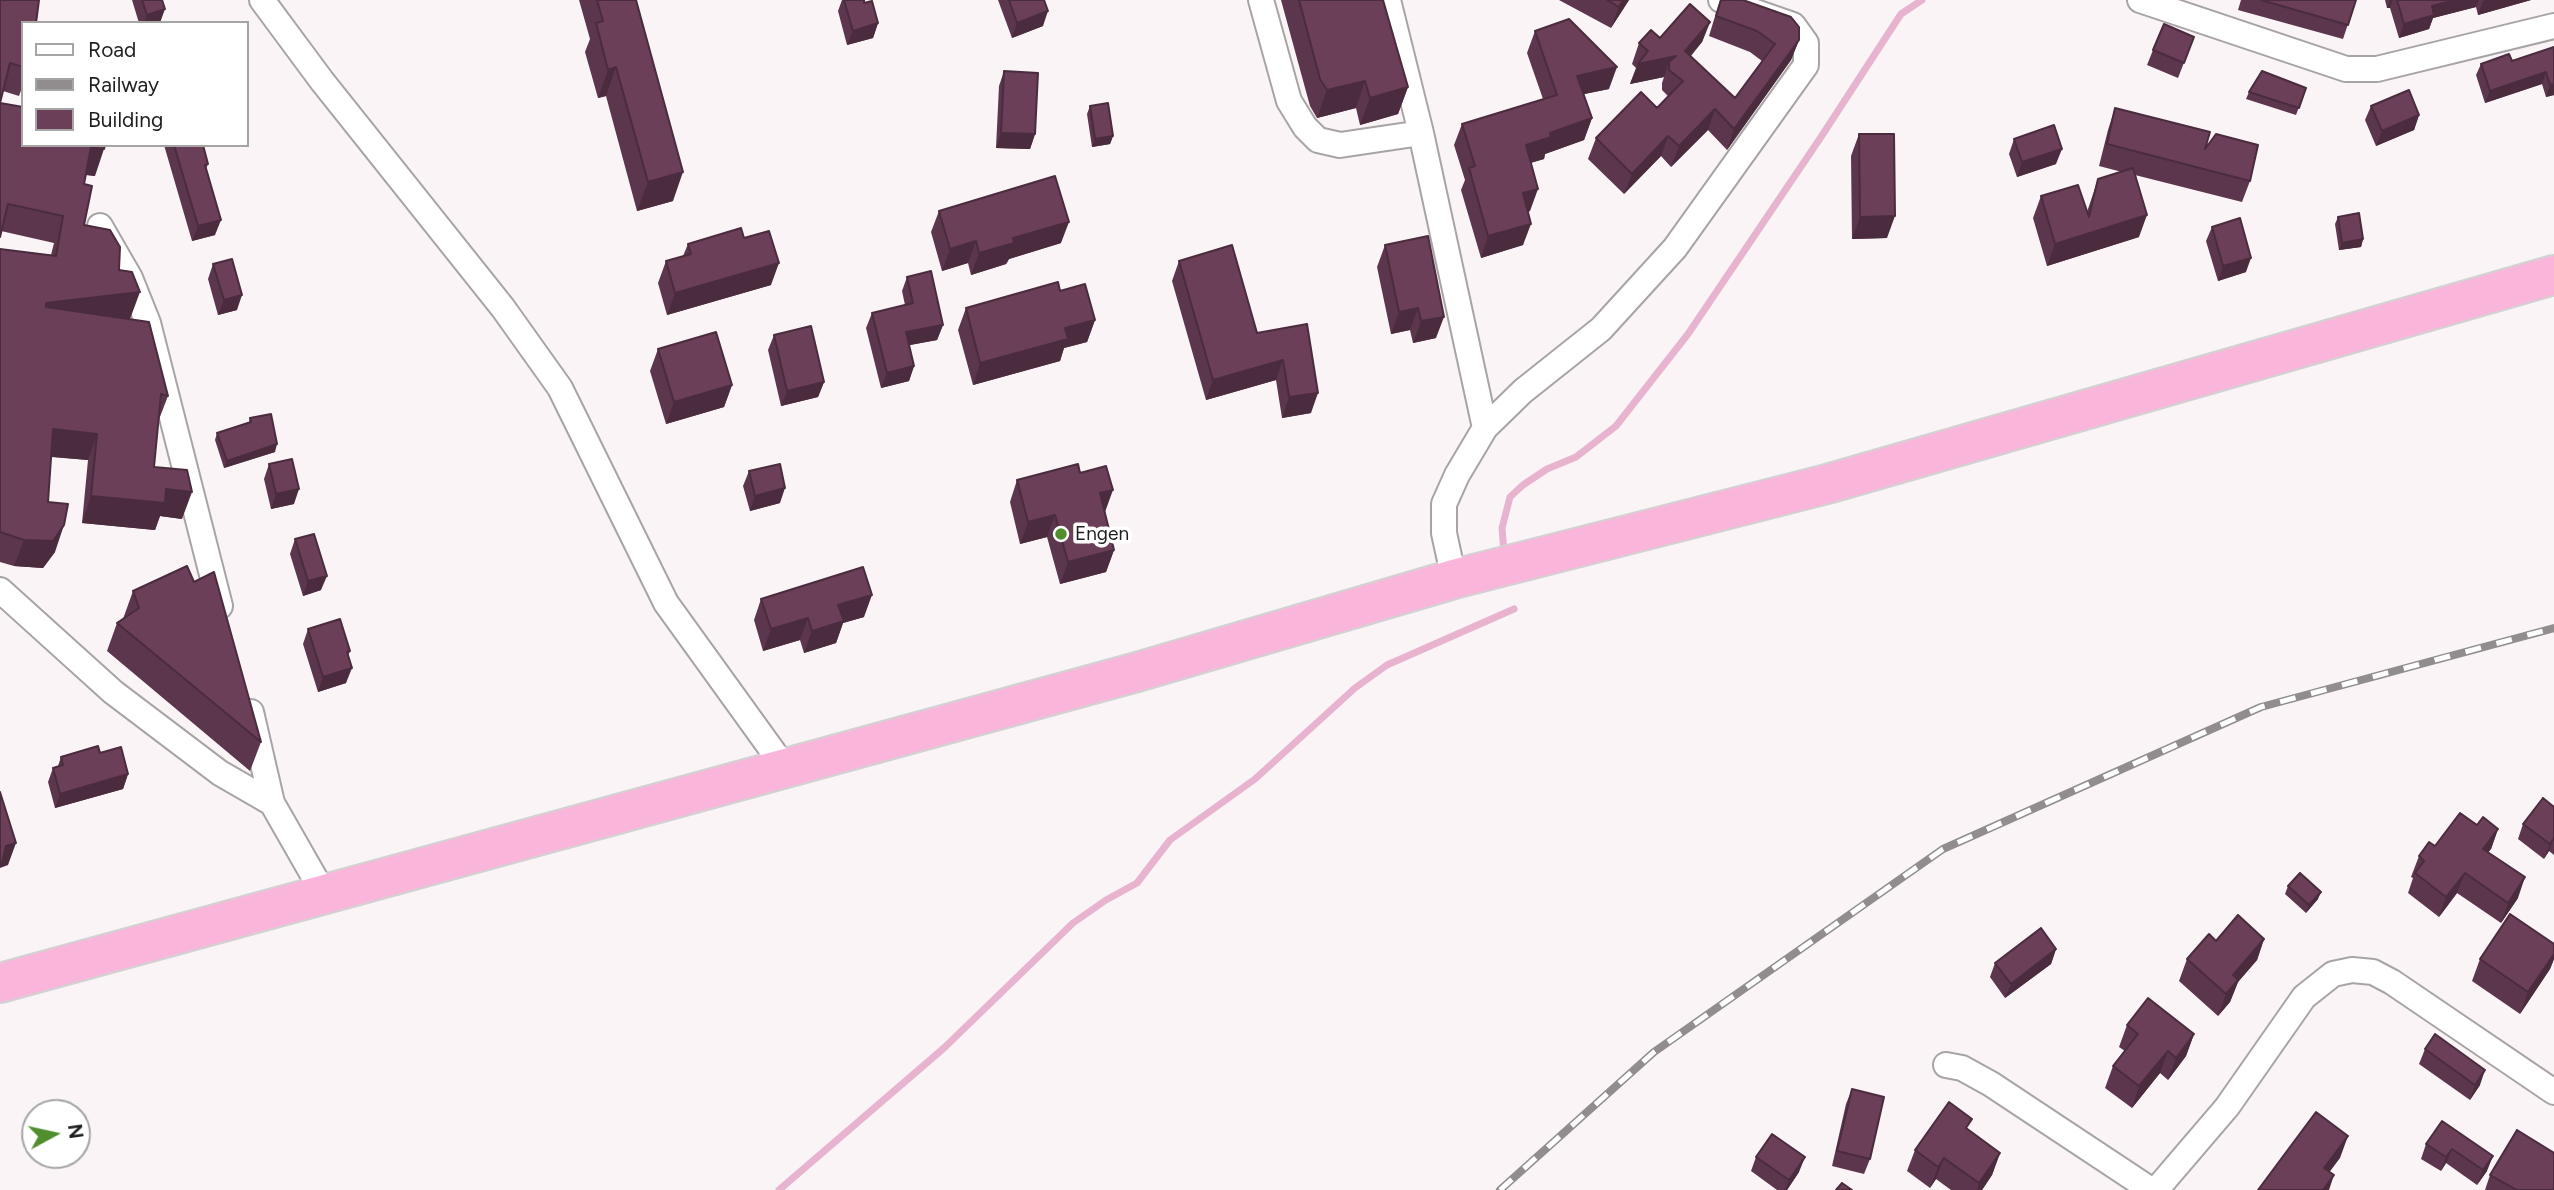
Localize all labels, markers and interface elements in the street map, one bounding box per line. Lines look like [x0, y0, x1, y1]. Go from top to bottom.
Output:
legend [21, 21, 248, 147]
text: Road [88, 37, 136, 62]
text: Railway [88, 72, 159, 97]
text: Building [88, 107, 163, 132]
place label: Engen [1075, 523, 1129, 545]
marker: Engen [1053, 526, 1069, 542]
north arrow [21, 1099, 91, 1169]
text: N [63, 1122, 88, 1140]

